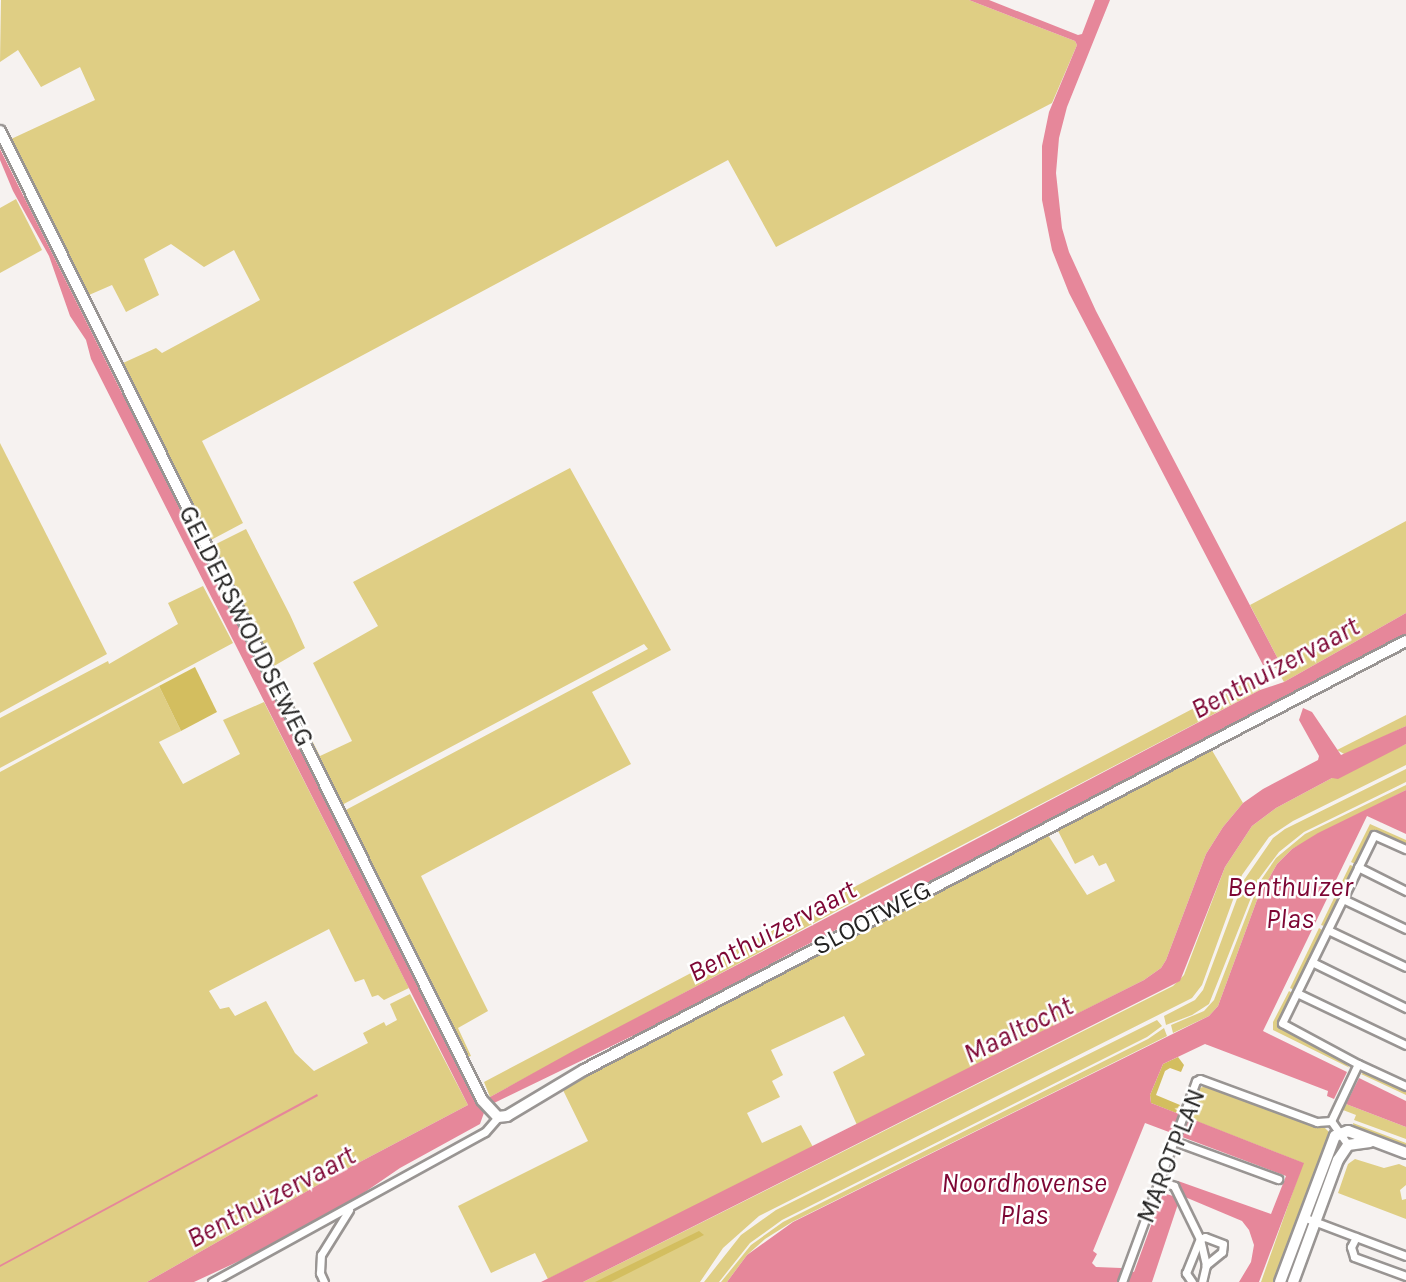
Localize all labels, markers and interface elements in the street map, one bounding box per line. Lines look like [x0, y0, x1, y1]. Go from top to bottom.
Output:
street label: GELDERSWOUDSEWEG [172, 500, 320, 752]
water label: Benthuizervaart [1185, 610, 1365, 726]
water label: Benthuizer Plas [1227, 870, 1353, 936]
water label: Benthuizervaart [682, 873, 862, 989]
street label: SLOOTWEG [808, 874, 936, 962]
water label: Maaltocht [958, 989, 1078, 1071]
street label: MAROTPLAN [1130, 1084, 1212, 1228]
water label: Benthuizervaart [181, 1139, 361, 1255]
water label: Noordhovense Plas [941, 1166, 1107, 1232]

